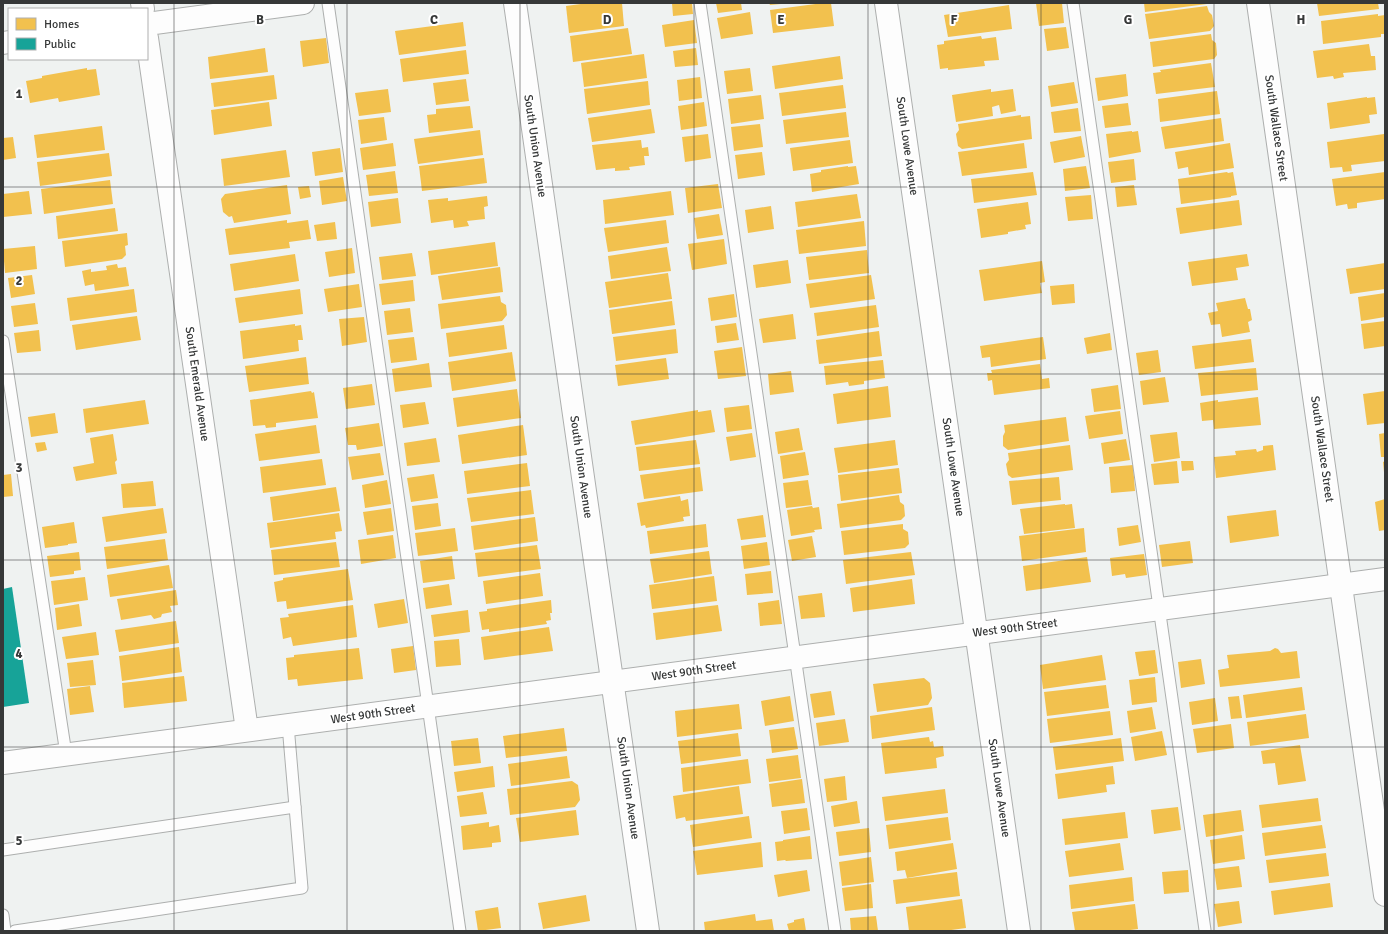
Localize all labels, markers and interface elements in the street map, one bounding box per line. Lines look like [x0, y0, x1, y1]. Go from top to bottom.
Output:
legend [8, 8, 148, 60]
text: B [256, 12, 264, 28]
text: C [430, 12, 438, 28]
text: D [603, 12, 612, 28]
text: E [777, 12, 785, 28]
text: F [951, 12, 958, 28]
text: G [1124, 12, 1132, 28]
text: H [1297, 12, 1305, 28]
text: Homes [44, 17, 79, 32]
text: Public [44, 37, 76, 52]
street label: South Wallace Street [1261, 74, 1291, 182]
text: 1 [15, 86, 23, 102]
street label: South Union Avenue [520, 94, 550, 198]
street label: South Lowe Avenue [893, 96, 921, 196]
text: 2 [15, 273, 23, 289]
street label: South Emerald Avenue [182, 326, 212, 442]
street label: South Wallace Street [1307, 395, 1337, 503]
street label: South Union Avenue [566, 415, 596, 519]
street label: South Lowe Avenue [939, 417, 967, 517]
text: 3 [15, 460, 23, 476]
street label: West 90th Street [972, 615, 1058, 641]
text: 4 [15, 646, 23, 662]
street label: West 90th Street [651, 658, 737, 684]
street label: West 90th Street [330, 701, 416, 727]
street label: South Union Avenue [613, 736, 643, 840]
street label: South Lowe Avenue [985, 738, 1013, 838]
text: 5 [15, 833, 23, 849]

